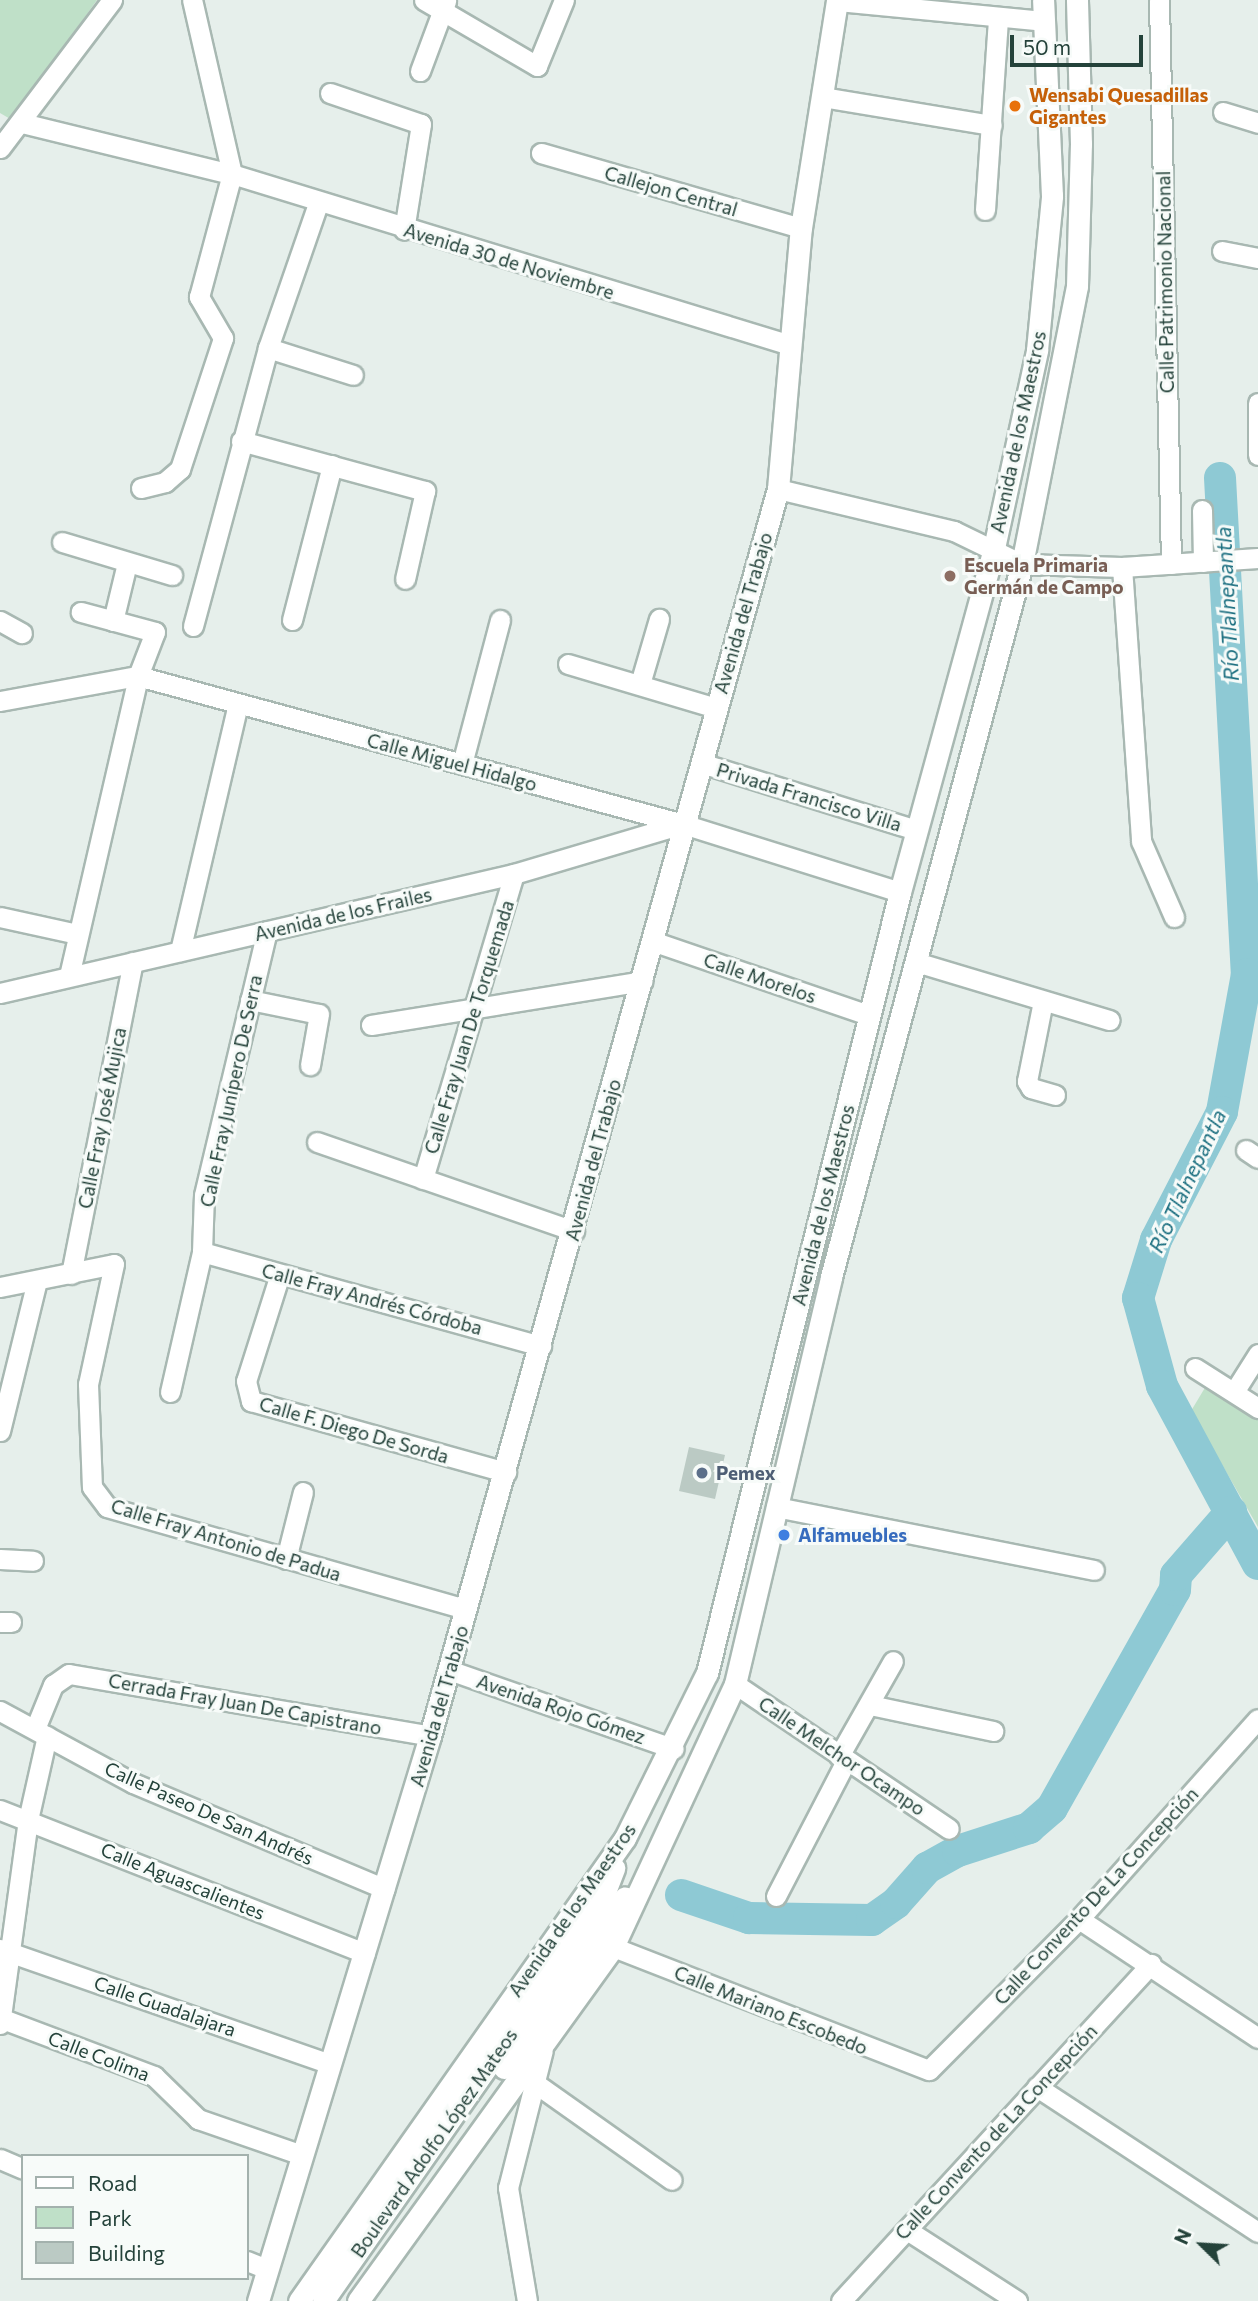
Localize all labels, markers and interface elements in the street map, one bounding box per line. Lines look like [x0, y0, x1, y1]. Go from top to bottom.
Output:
scale bar [1013, 21, 1146, 65]
text: 50 m [1023, 34, 1071, 59]
place label: Wensabi Quesadillas Gigantes [1029, 84, 1208, 128]
marker: Wensabi Quesadillas Gigantes [1007, 98, 1023, 114]
street label: Callejon Central [602, 161, 740, 221]
street label: Calle Patrimonio Nacional [1152, 171, 1178, 393]
street label: Avenida 30 de Noviembre [401, 218, 617, 304]
street label: Avenida de los Maestros [985, 329, 1051, 535]
water label: Río Tlalnepantla [1210, 526, 1244, 682]
street label: Avenida del Trabajo [709, 530, 777, 696]
place label: Escuela Primaria Germán de Campo [964, 554, 1124, 598]
marker: Escuela Primaria Germán de Campo [942, 568, 958, 584]
street label: Calle Miguel Hidalgo [365, 728, 539, 796]
street label: Privada Francisco Villa [714, 758, 904, 836]
street label: Avenida de los Frailes [252, 882, 434, 946]
street label: Calle Fray Juan De Torquemada [419, 897, 519, 1157]
street label: Calle Morelos [701, 948, 819, 1008]
street label: Calle Fray Junípero De Serra [195, 973, 267, 1209]
street label: Calle Fray José Mujica [73, 1025, 131, 1211]
street label: Avenida del Trabajo [560, 1076, 626, 1244]
street label: Avenida de los Maestros [787, 1102, 859, 1308]
water label: Río Tlalnepantla [1143, 1106, 1231, 1256]
street label: Calle Fray Andrés Córdoba [259, 1259, 485, 1339]
street label: Calle F. Diego De Sorda [257, 1392, 451, 1468]
place label: Pemex [716, 1462, 775, 1484]
marker: Pemex [694, 1465, 710, 1481]
street label: Calle Fray Antonio de Padua [108, 1494, 344, 1586]
place label: Alfamuebles [798, 1524, 907, 1546]
marker: Alfamuebles [776, 1527, 792, 1543]
street label: Avenida del Trabajo [405, 1623, 473, 1789]
street label: Cerrada Fray Juan De Capistrano [107, 1669, 383, 1739]
street label: Avenida Rojo Gómez [474, 1669, 648, 1749]
street label: Calle Melchor Ocampo [754, 1692, 930, 1820]
street label: Calle Paseo De San Andrés [101, 1757, 317, 1869]
street label: Calle Convento De La Concepción [989, 1783, 1203, 2009]
street label: Avenida de los Maestros [503, 1819, 641, 2001]
street label: Calle Aguascalientes [98, 1838, 268, 1924]
street label: Calle Mariano Escobedo [671, 1961, 871, 2059]
street label: Calle Guadalajara [91, 1971, 239, 2041]
street label: Calle Convento de La Concepción [890, 2020, 1102, 2244]
street label: Boulevard Adolfo López Mateos [346, 2024, 522, 2262]
street label: Calle Colima [45, 2026, 153, 2086]
legend [21, 2154, 248, 2280]
text: Road [88, 2170, 137, 2195]
text: Park [88, 2205, 132, 2230]
north arrow [1167, 2210, 1237, 2280]
text: N [1169, 2225, 1196, 2247]
text: Building [88, 2240, 165, 2265]

